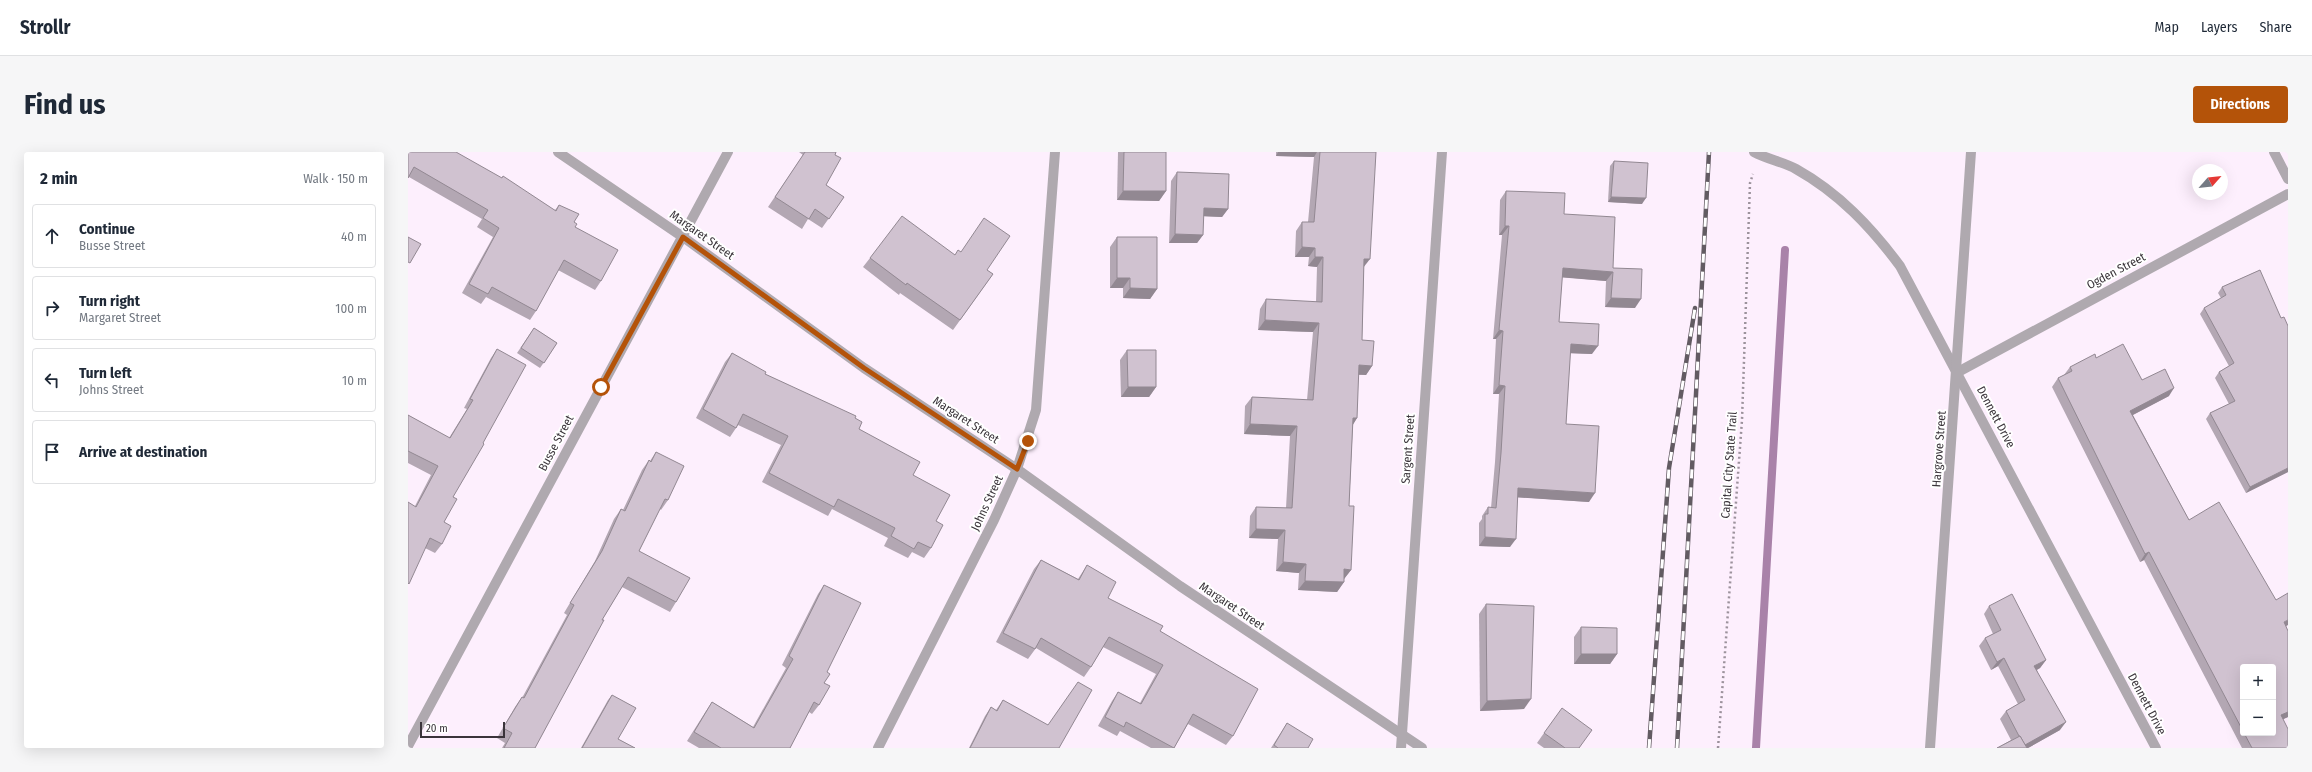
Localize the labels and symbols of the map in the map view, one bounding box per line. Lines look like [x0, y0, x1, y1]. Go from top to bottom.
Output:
north arrow [2192, 164, 2228, 200]
street label: Margaret Street [667, 208, 737, 263]
street label: Ogden Street [2084, 250, 2148, 292]
route start [592, 378, 610, 396]
street label: Dennett Drive [1974, 384, 2018, 450]
street label: Margaret Street [930, 393, 1002, 447]
street label: Hargrove Street [1929, 410, 1949, 488]
street label: Capital City State Trail [1718, 411, 1740, 519]
street label: Busse Street [535, 413, 577, 473]
street label: Sargent Street [1399, 414, 1417, 484]
route end [1019, 432, 1037, 450]
street label: Johns Street [968, 473, 1006, 533]
street label: Margaret Street [1197, 579, 1267, 633]
street label: Dennett Drive [2125, 671, 2169, 737]
scale bar [420, 720, 505, 739]

